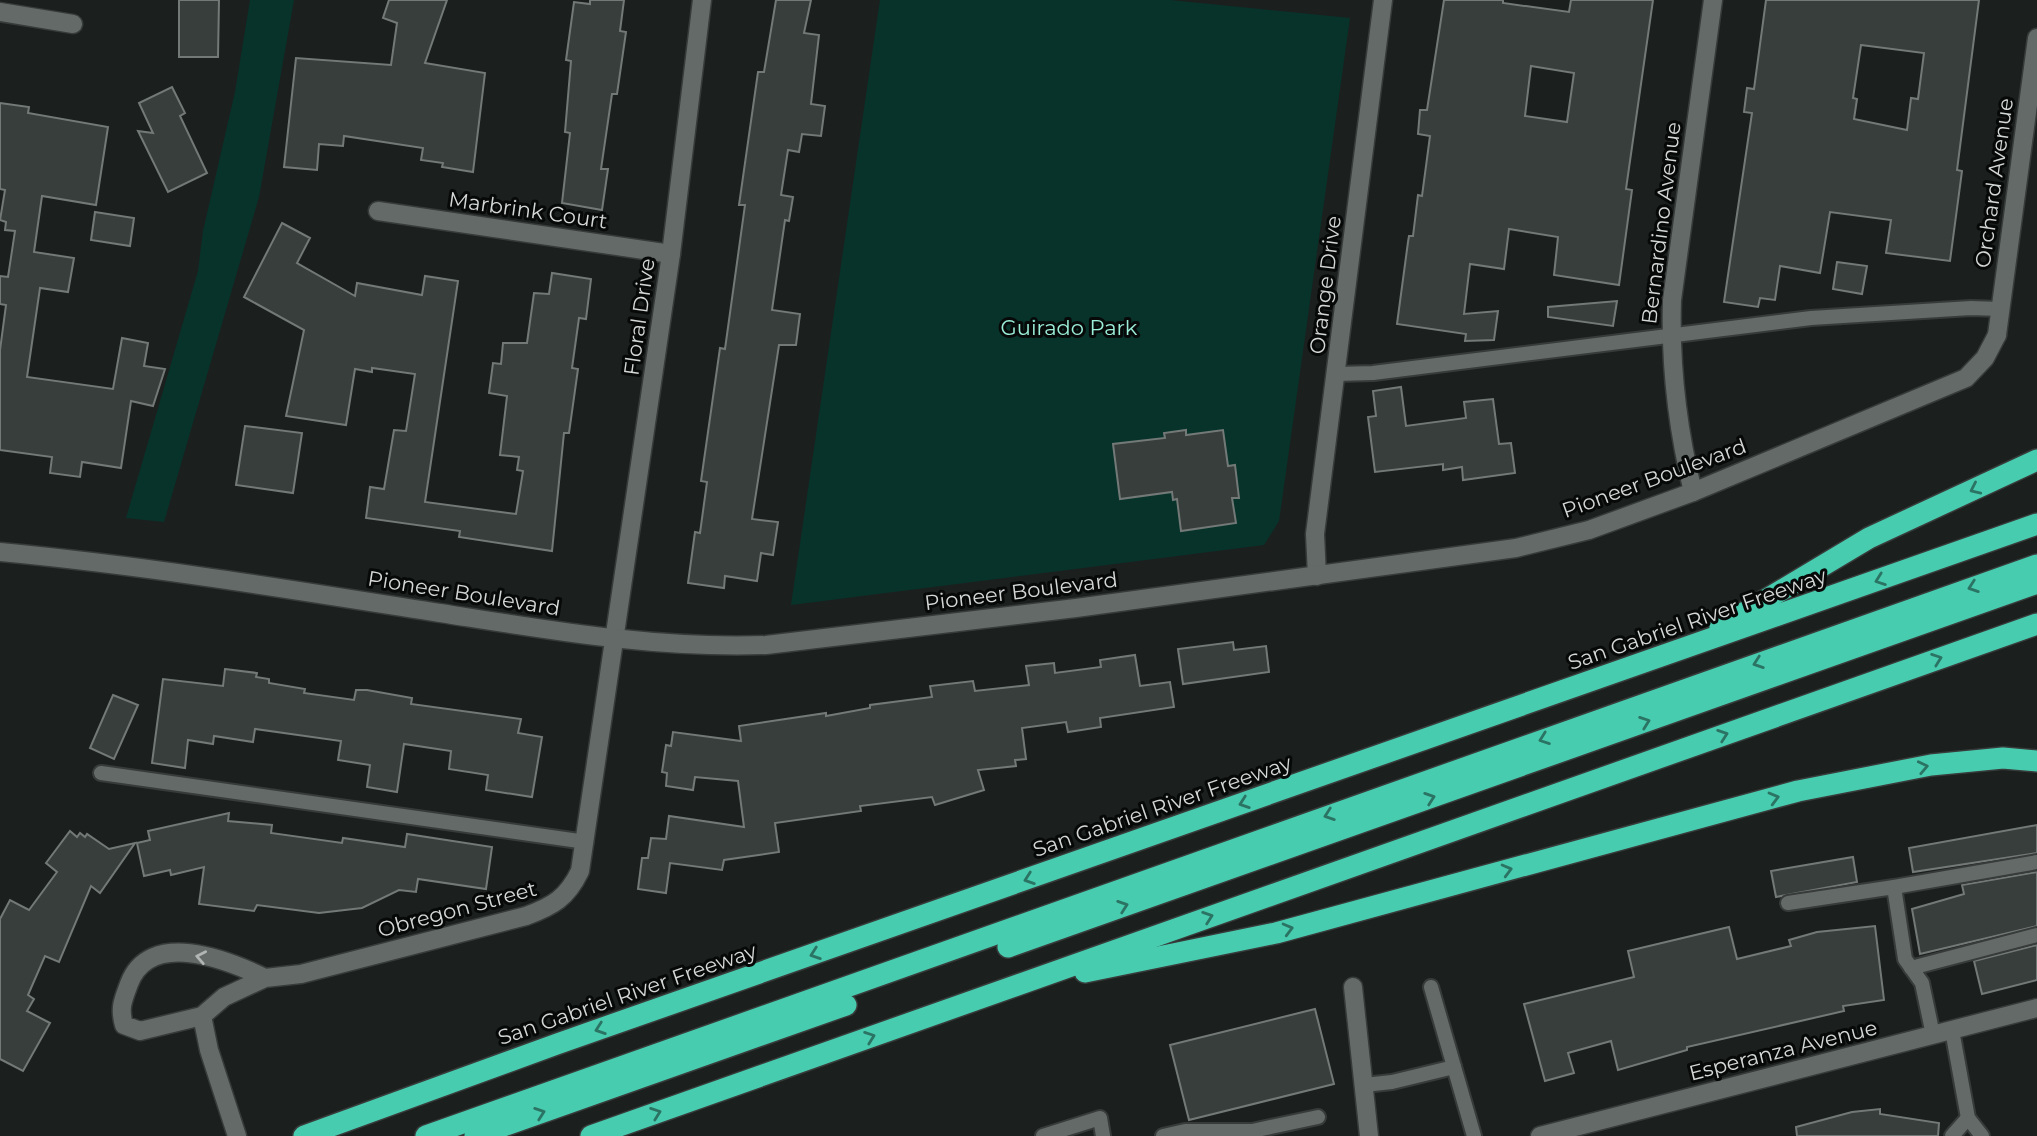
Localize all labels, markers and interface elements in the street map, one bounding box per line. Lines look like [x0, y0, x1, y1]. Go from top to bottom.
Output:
street label: Orchard Avenue [1970, 97, 2018, 269]
street label: Bernardino Avenue [1636, 120, 1686, 326]
street label: Marbrink Court [447, 186, 609, 234]
street label: Orange Drive [1304, 214, 1346, 356]
street label: Floral Drive [618, 257, 660, 377]
park label: Guirado Park [1001, 315, 1138, 340]
street label: Pioneer Boulevard [1558, 433, 1750, 523]
one-way arrow [1970, 481, 1982, 495]
street label: San Gabriel River Freeway [1564, 563, 1830, 675]
street label: Pioneer Boulevard [366, 565, 562, 621]
street label: Pioneer Boulevard [923, 567, 1119, 615]
one-way arrow [1875, 572, 1887, 586]
one-way arrow [1967, 579, 1979, 593]
one-way arrow [1931, 653, 1943, 667]
one-way arrow [1752, 655, 1765, 669]
one-way arrow [1638, 716, 1650, 730]
one-way arrow [1716, 729, 1728, 743]
one-way arrow [1538, 731, 1550, 745]
street label: San Gabriel River Freeway [1029, 750, 1295, 862]
one-way arrow [1917, 760, 1929, 775]
one-way arrow [1768, 791, 1780, 806]
one-way arrow [1424, 792, 1436, 806]
one-way arrow [1238, 795, 1250, 809]
one-way arrow [1324, 807, 1336, 821]
one-way arrow [1501, 864, 1513, 878]
one-way arrow [1024, 870, 1036, 884]
street label: Obregon Street [375, 876, 539, 942]
one-way arrow [1117, 900, 1129, 914]
one-way arrow [1201, 911, 1213, 925]
one-way arrow [1281, 923, 1293, 938]
street label: San Gabriel River Freeway [494, 938, 760, 1050]
one-way arrow [809, 946, 821, 960]
one-way arrow [195, 950, 207, 965]
street label: Esperanza Avenue [1686, 1015, 1880, 1085]
one-way arrow [594, 1021, 607, 1035]
one-way arrow [863, 1031, 875, 1045]
one-way arrow [533, 1107, 545, 1121]
one-way arrow [649, 1107, 661, 1121]

